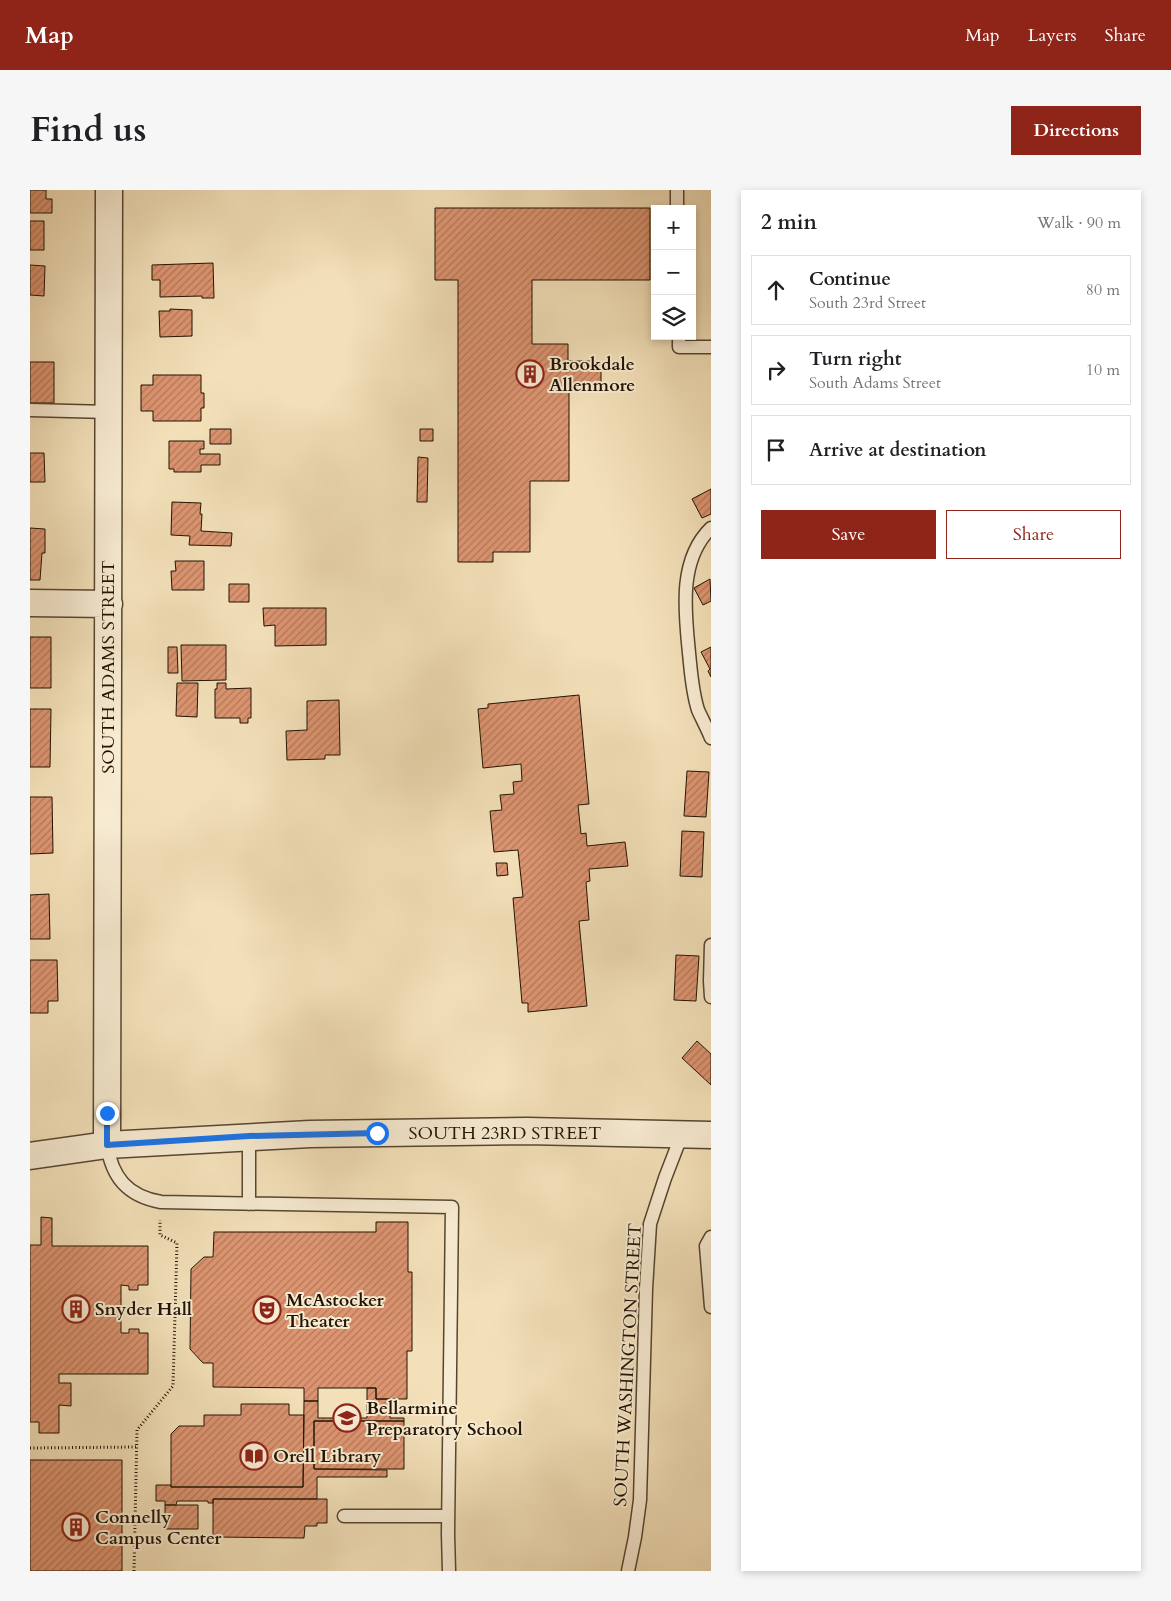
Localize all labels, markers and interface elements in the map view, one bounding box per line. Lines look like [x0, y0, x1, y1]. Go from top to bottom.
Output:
text: Map [25, 19, 74, 52]
text: Map [965, 23, 1000, 48]
text: Layers [1028, 23, 1077, 48]
text: Share [1105, 23, 1146, 48]
text: Find us [30, 106, 146, 154]
button: Directions [1011, 106, 1141, 155]
map controls [651, 205, 696, 340]
button: + [651, 205, 696, 250]
text: 2 min [761, 208, 817, 237]
text: Walk · 90 m [1037, 212, 1121, 234]
button: − [651, 250, 696, 295]
text: Continue [809, 266, 891, 292]
icon: ahead [762, 276, 790, 304]
text: 80 m [1086, 279, 1120, 301]
text: South 23rd Street [809, 292, 926, 314]
button: layers [651, 295, 696, 340]
text: Turn right [809, 346, 901, 372]
place label: Brookdale Allenmore [549, 352, 635, 398]
icon: right [762, 356, 790, 384]
building icon: Brookdale Allenmore [515, 359, 545, 389]
text: 10 m [1086, 359, 1120, 381]
text: South Adams Street [809, 372, 941, 394]
icon: arrive [762, 436, 790, 464]
text: Arrive at destination [809, 437, 986, 463]
button: Save [761, 510, 936, 559]
button: Share [946, 510, 1121, 559]
street label: SOUTH ADAMS STREET [96, 560, 121, 774]
route end [96, 1102, 119, 1125]
street label: SOUTH 23RD STREET [409, 1121, 601, 1146]
route start [366, 1122, 389, 1145]
street label: SOUTH WASHINGTON STREET [608, 1223, 648, 1507]
place label: McAstocker Theater [286, 1288, 384, 1334]
building icon: Snyder Hall [61, 1294, 91, 1324]
theatre icon: McAstocker Theater [252, 1295, 282, 1325]
place label: Snyder Hall [95, 1297, 192, 1322]
place label: Bellarmine Preparatory School [366, 1396, 523, 1442]
school or university icon: Bellarmine Preparatory School [332, 1403, 362, 1433]
library icon: Orell Library [239, 1441, 269, 1471]
place label: Orell Library [273, 1444, 382, 1469]
place label: Connelly Campus Center [95, 1505, 222, 1551]
building icon: Connelly Campus Center [61, 1512, 91, 1542]

